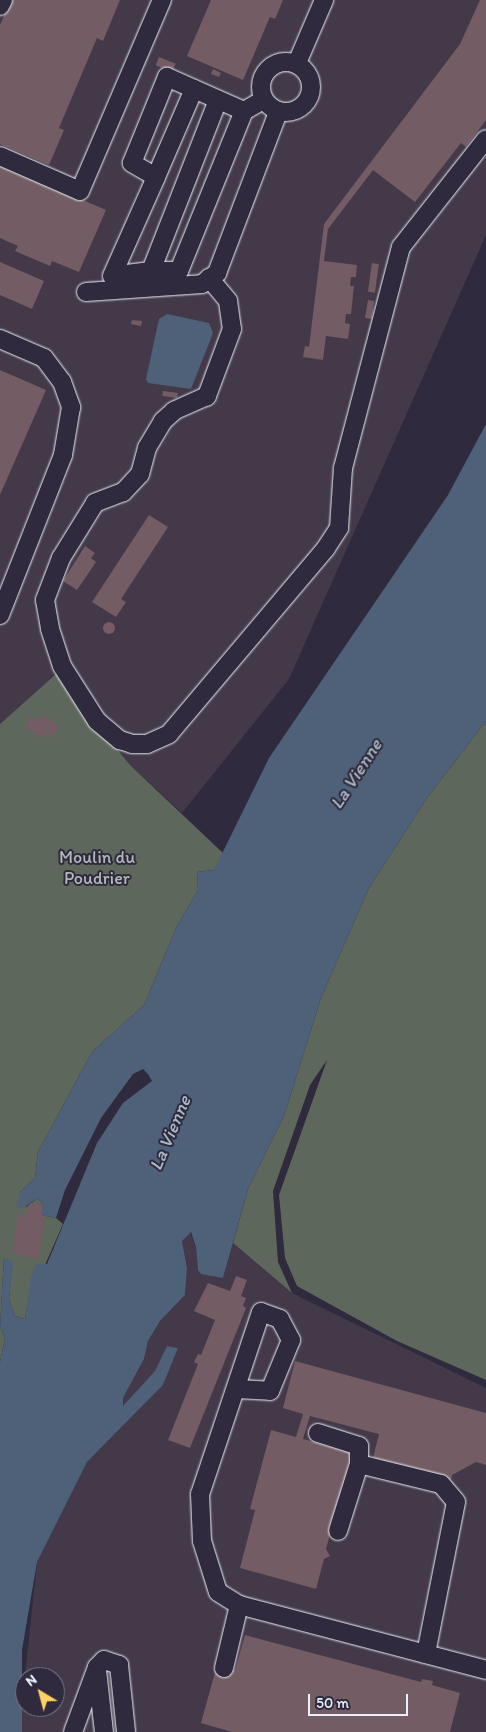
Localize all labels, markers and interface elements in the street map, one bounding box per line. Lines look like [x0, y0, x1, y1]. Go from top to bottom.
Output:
water label: La Vienne [325, 735, 387, 813]
park label: Moulin du Poudrier [59, 847, 135, 890]
water label: La Vienne [144, 1092, 196, 1174]
north arrow [15, 1667, 65, 1717]
text: N [22, 1671, 40, 1690]
scale bar [311, 1684, 411, 1716]
text: 50 m [316, 1694, 349, 1712]

